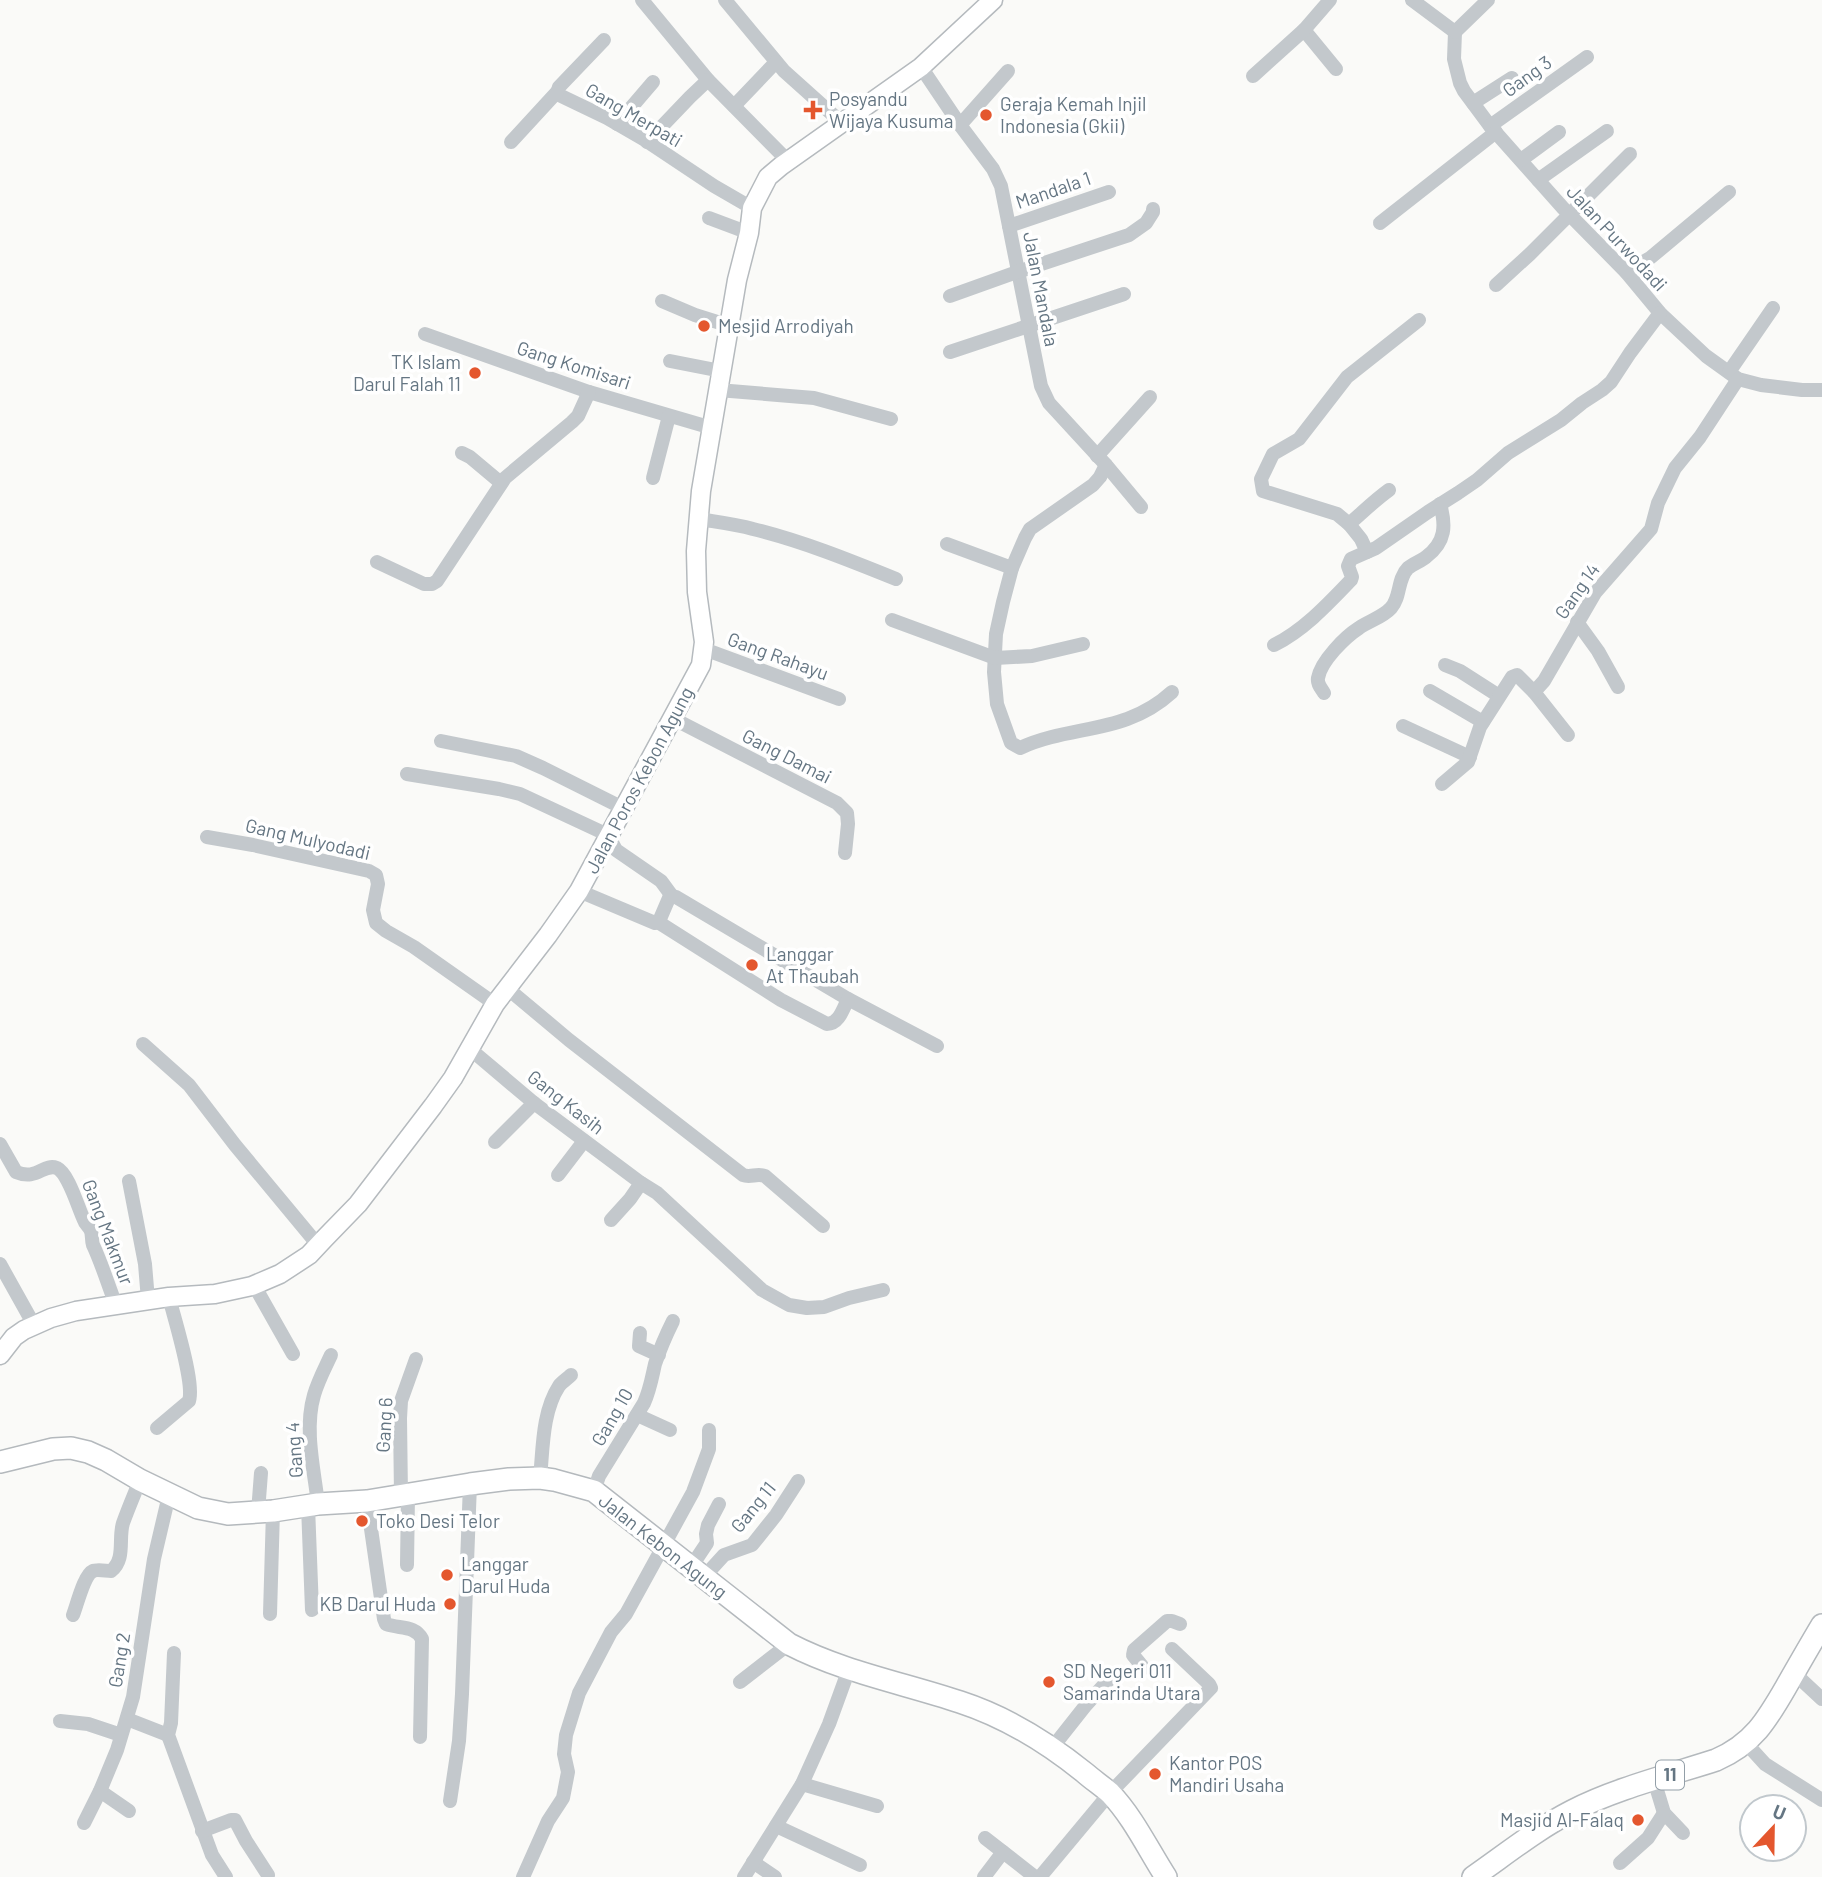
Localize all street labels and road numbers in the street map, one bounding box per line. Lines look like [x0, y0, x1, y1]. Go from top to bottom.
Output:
street label: Gang 3 [1498, 50, 1556, 101]
street label: Gang Merpati [582, 78, 687, 152]
street label: Mandala 1 [1012, 166, 1093, 213]
street label: Jalan Purwodadi [1562, 180, 1672, 295]
street label: Jalan Mandala [1019, 230, 1064, 348]
street label: Gang Komisari [514, 335, 634, 394]
street label: Gang 14 [1549, 558, 1604, 623]
street label: Gang Rahayu [725, 627, 832, 684]
street label: Jalan Poros Kebon Agung [580, 682, 698, 877]
street label: Gang Damai [739, 723, 836, 788]
street label: Gang Mulyodadi [243, 813, 373, 864]
street label: Gang Kasih [523, 1065, 609, 1139]
street label: Gang Makmur [78, 1176, 139, 1288]
street label: Gang 10 [586, 1384, 637, 1450]
street label: Gang 6 [371, 1397, 396, 1453]
street label: Gang 4 [280, 1421, 307, 1479]
street label: Gang 11 [725, 1477, 780, 1537]
street label: Jalan Kebon Agung [594, 1488, 732, 1603]
street label: Gang 2 [103, 1631, 134, 1689]
road number: 11 [1656, 1760, 1684, 1790]

